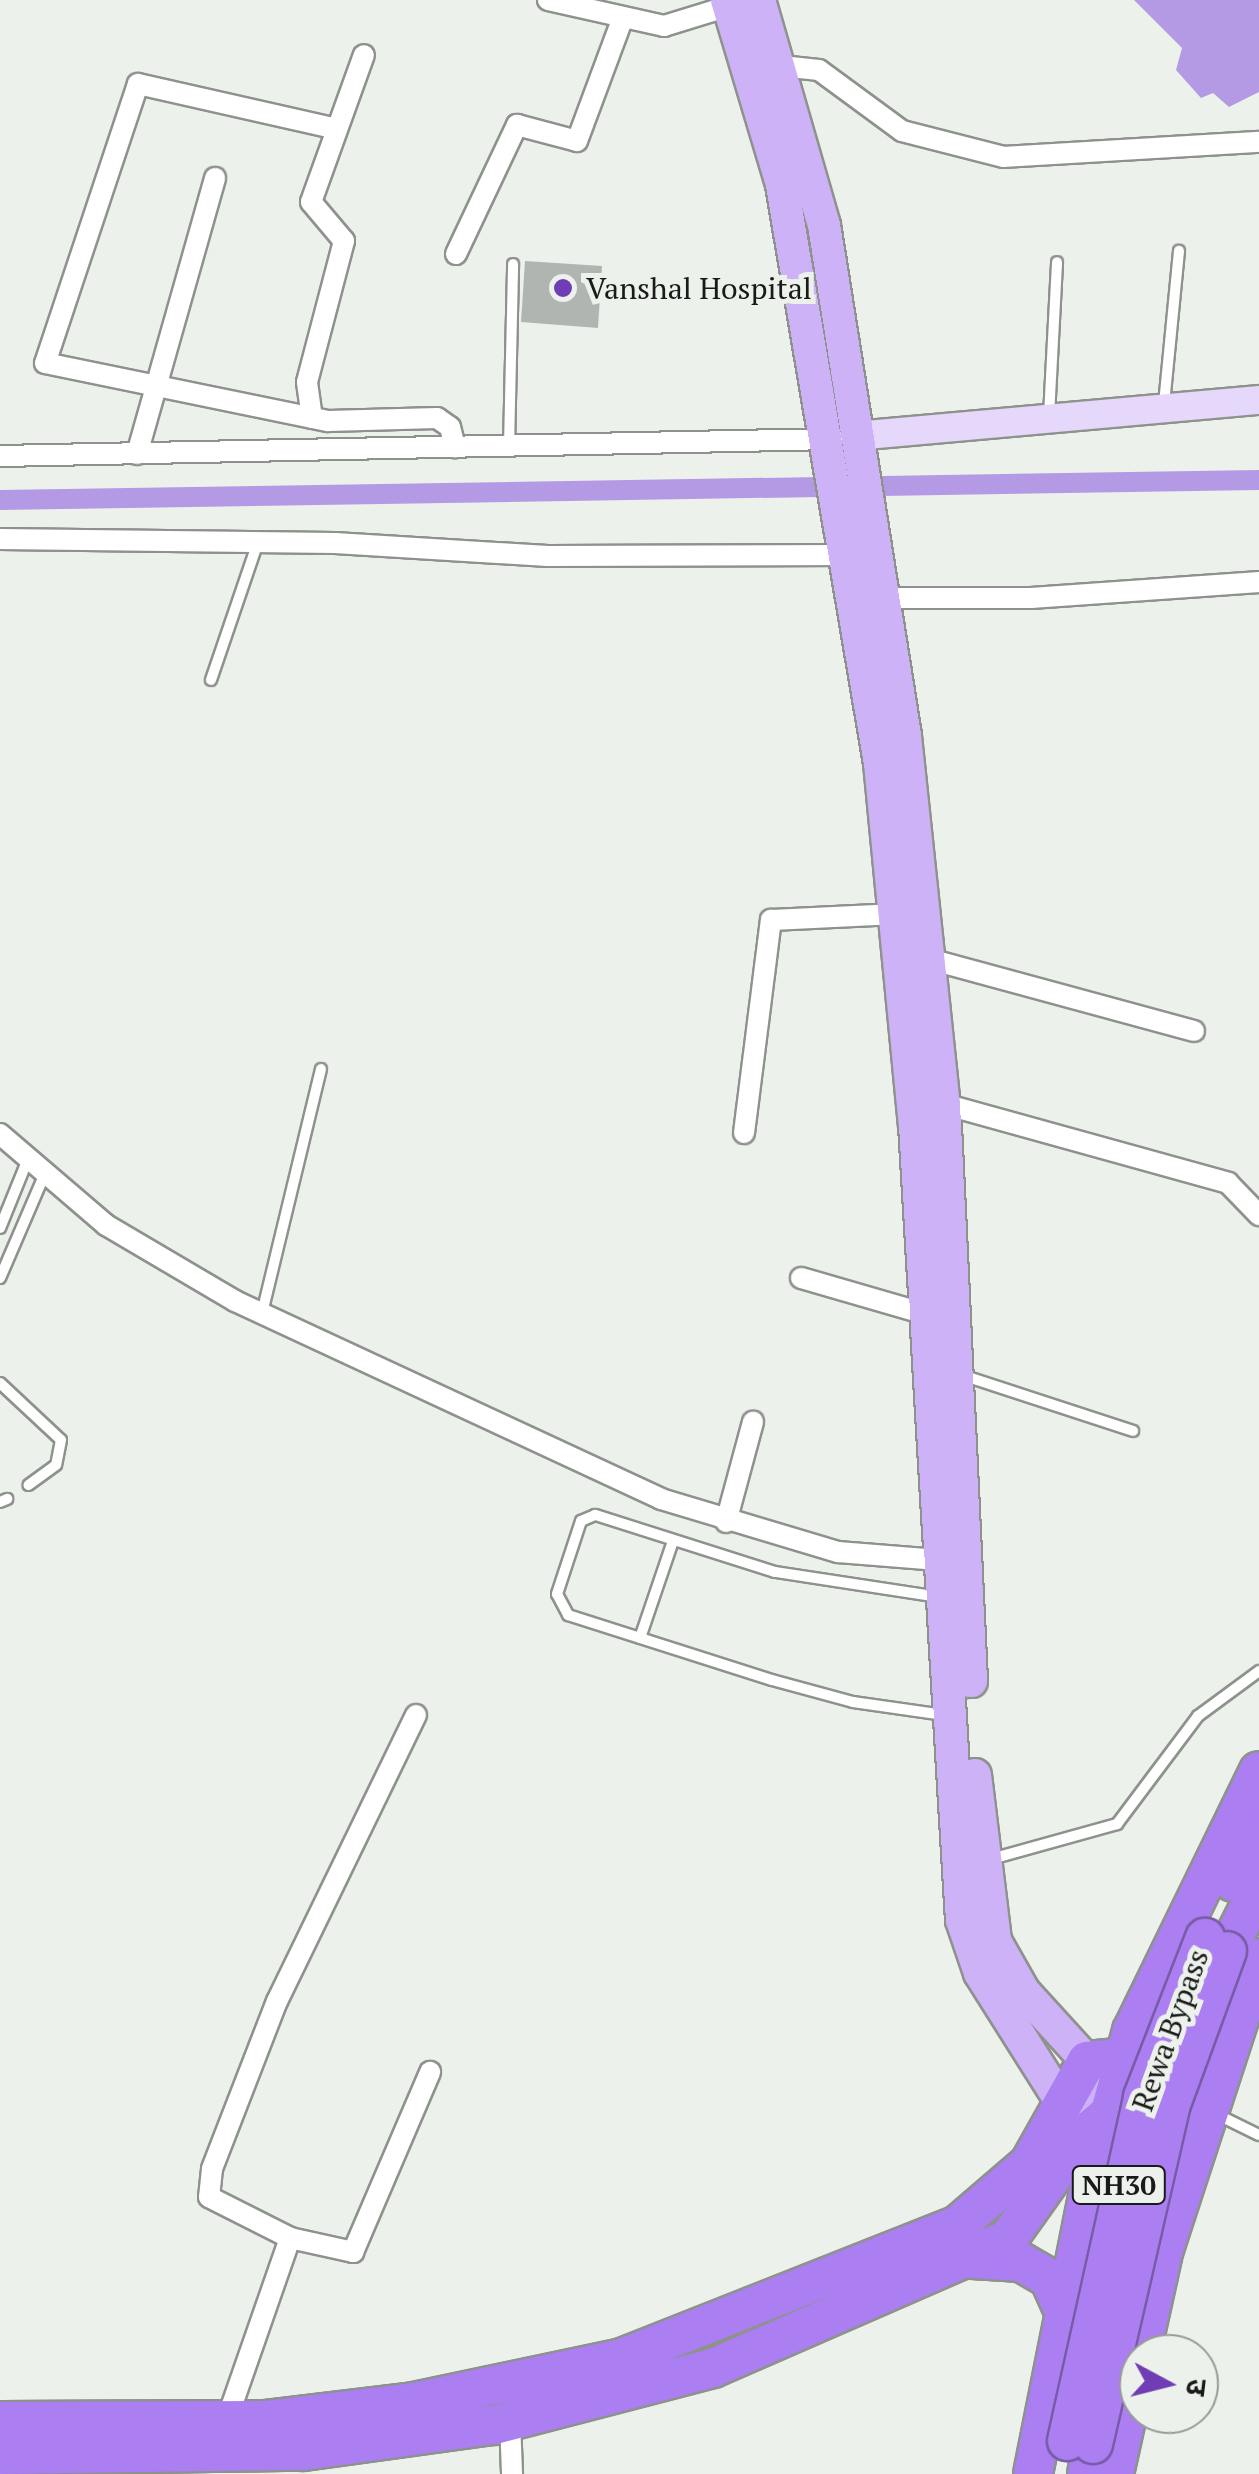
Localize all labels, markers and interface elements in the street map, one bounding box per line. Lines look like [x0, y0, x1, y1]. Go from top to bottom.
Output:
place label: Vanshal Hospital [586, 270, 812, 306]
marker: Vanshal Hospital [550, 275, 576, 301]
street label: Rewa Bypass [1124, 1944, 1216, 2116]
road number: NH30 [1072, 2162, 1166, 2208]
north arrow [1119, 2334, 1219, 2434]
text: उ [1178, 2377, 1217, 2398]

